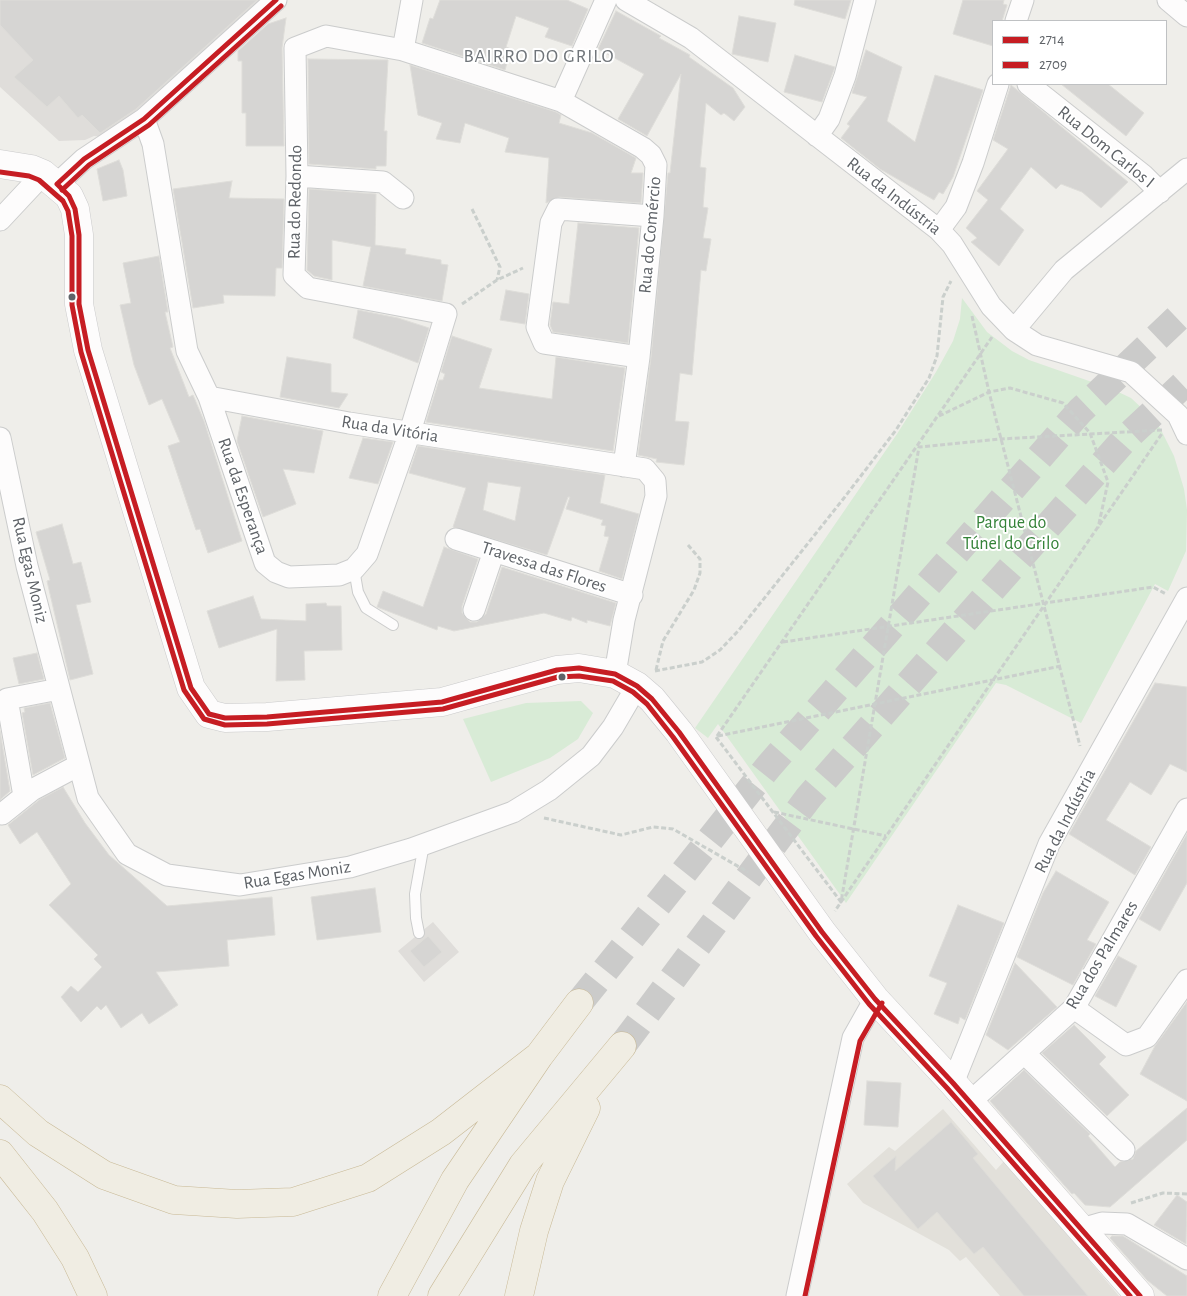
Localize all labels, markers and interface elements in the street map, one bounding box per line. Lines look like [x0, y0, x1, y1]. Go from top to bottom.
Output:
legend [992, 20, 1167, 85]
text: 2714 [1039, 32, 1064, 47]
district label: BAIRRO DO GRILO [462, 45, 616, 67]
text: 2709 [1039, 57, 1067, 72]
street label: Rua Dom Carlos I [1053, 101, 1159, 193]
street label: Rua do Redondo [283, 145, 307, 259]
street label: Rua da Indústria [842, 152, 946, 240]
street label: Rua do Comércio [634, 176, 666, 294]
unlabelled marker [67, 292, 77, 302]
street label: Rua da Vitória [340, 411, 440, 447]
street label: Rua da Esperança [213, 435, 273, 557]
park label: Parque do Túnel do Grilo [963, 512, 1059, 554]
street label: Rua Egas Moniz [7, 515, 53, 625]
street label: Travessa das Flores [479, 537, 609, 597]
unlabelled marker [557, 672, 567, 682]
street label: Rua da Indústria [1029, 765, 1101, 877]
street label: Rua Egas Moniz [242, 856, 352, 894]
street label: Rua dos Palmares [1061, 897, 1143, 1013]

